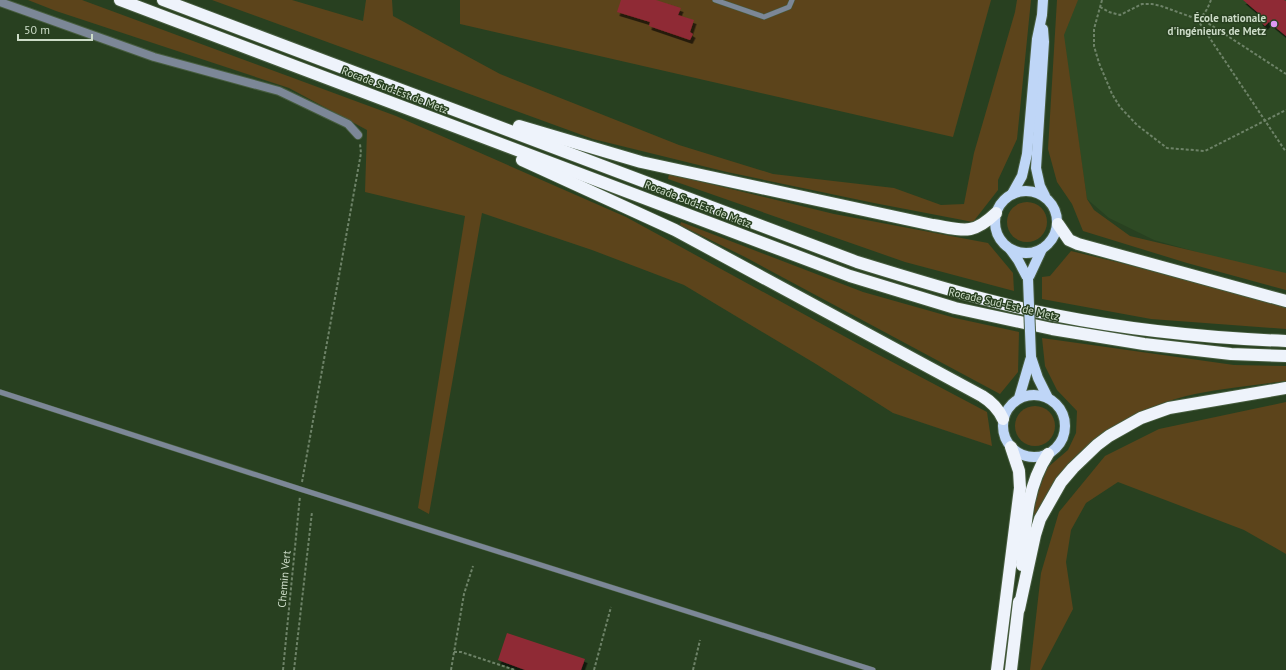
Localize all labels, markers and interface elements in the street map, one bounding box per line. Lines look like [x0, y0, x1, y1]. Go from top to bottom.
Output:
place label: École nationale d'ingénieurs de Metz [1168, 11, 1266, 38]
scale bar [18, 16, 92, 42]
marker: École nationale d'ingénieurs de Metz [1269, 19, 1279, 29]
text: 50 m [24, 22, 50, 37]
street label: Rocade Sud-Est de Metz [340, 63, 450, 117]
street label: Rocade Sud-Est de Metz [643, 177, 753, 231]
street label: Rocade Sud-Est de Metz [947, 284, 1061, 324]
street label: Chemin Vert [275, 550, 293, 608]

